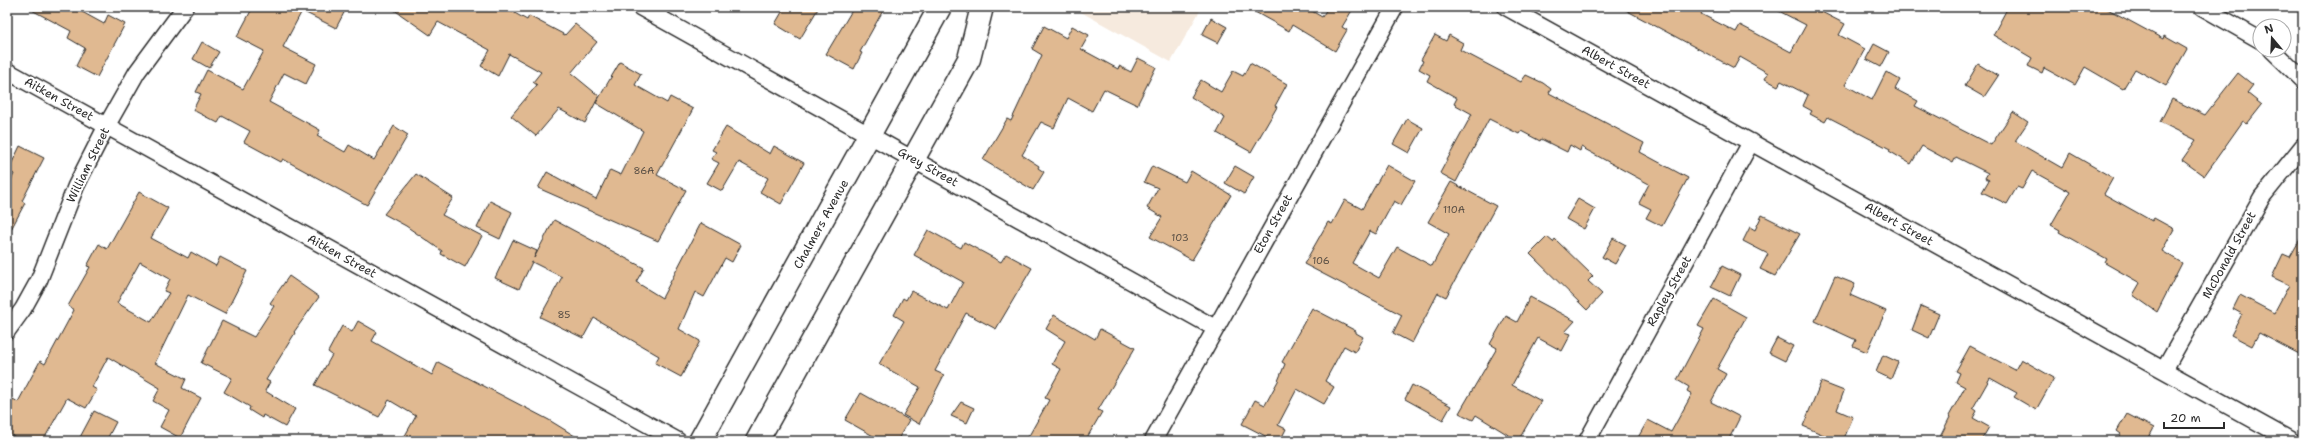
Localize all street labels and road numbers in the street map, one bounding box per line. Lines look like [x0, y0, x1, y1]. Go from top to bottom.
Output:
street label: Albert Street [1579, 42, 1653, 92]
street label: Aitken Street [22, 73, 96, 125]
street label: William Street [63, 125, 113, 205]
street label: Grey Street [895, 144, 961, 190]
street label: Chalmers Avenue [790, 176, 852, 272]
street label: Eton Street [1250, 191, 1296, 257]
street label: Albert Street [1862, 199, 1936, 249]
street label: McDonald Street [2198, 209, 2260, 301]
street label: Aitken Street [305, 230, 379, 282]
street label: Rapley Street [1643, 253, 1695, 329]

